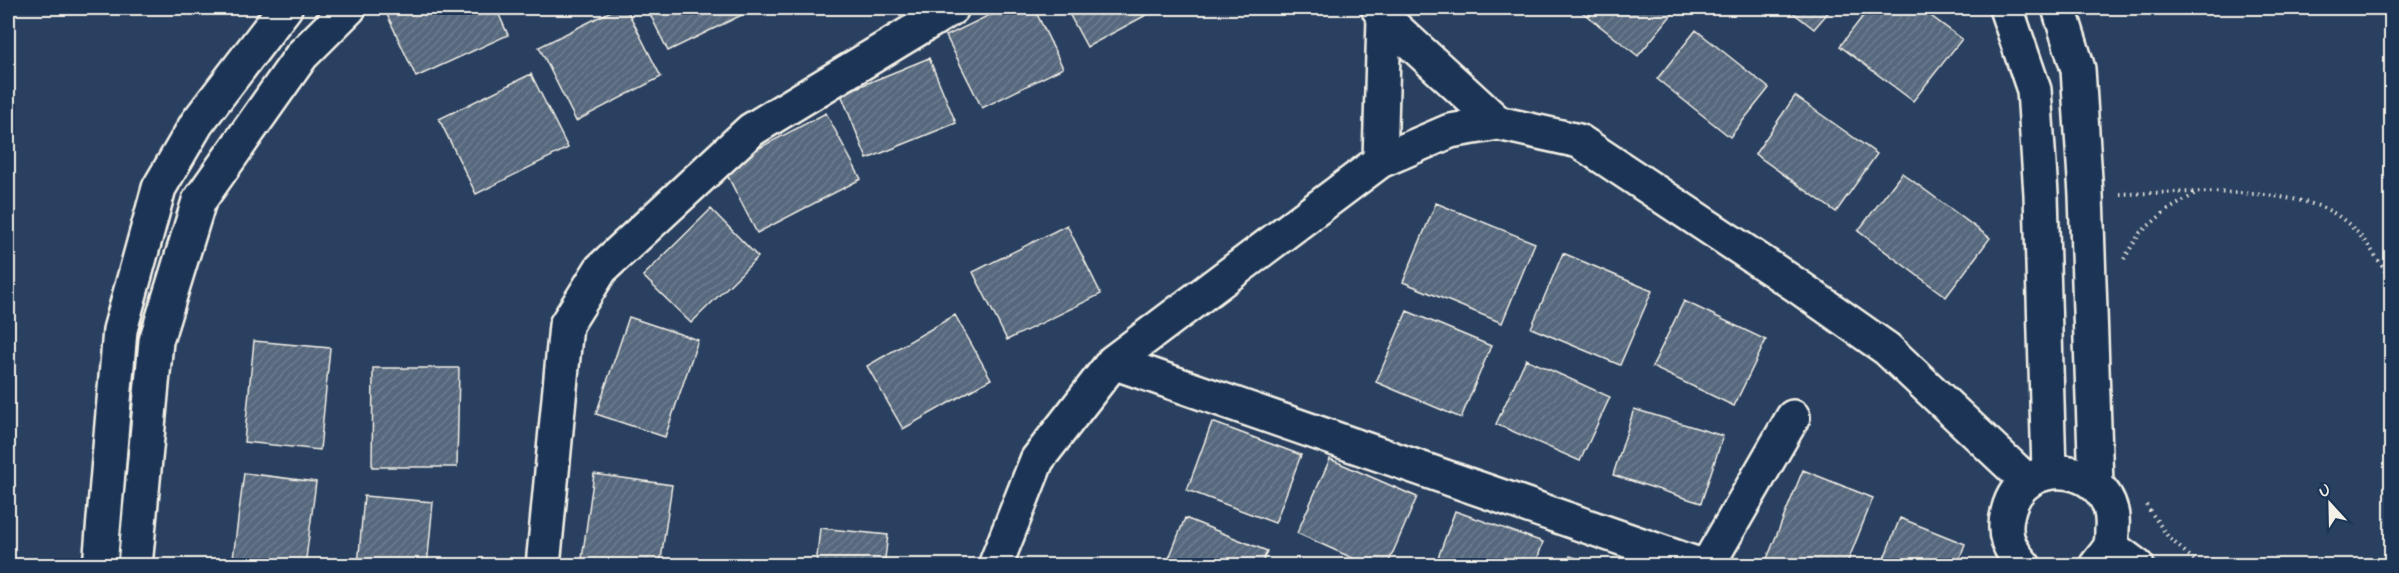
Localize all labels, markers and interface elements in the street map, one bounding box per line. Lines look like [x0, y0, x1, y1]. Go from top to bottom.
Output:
north arrow [2300, 474, 2360, 534]
text: U [2316, 480, 2334, 503]

